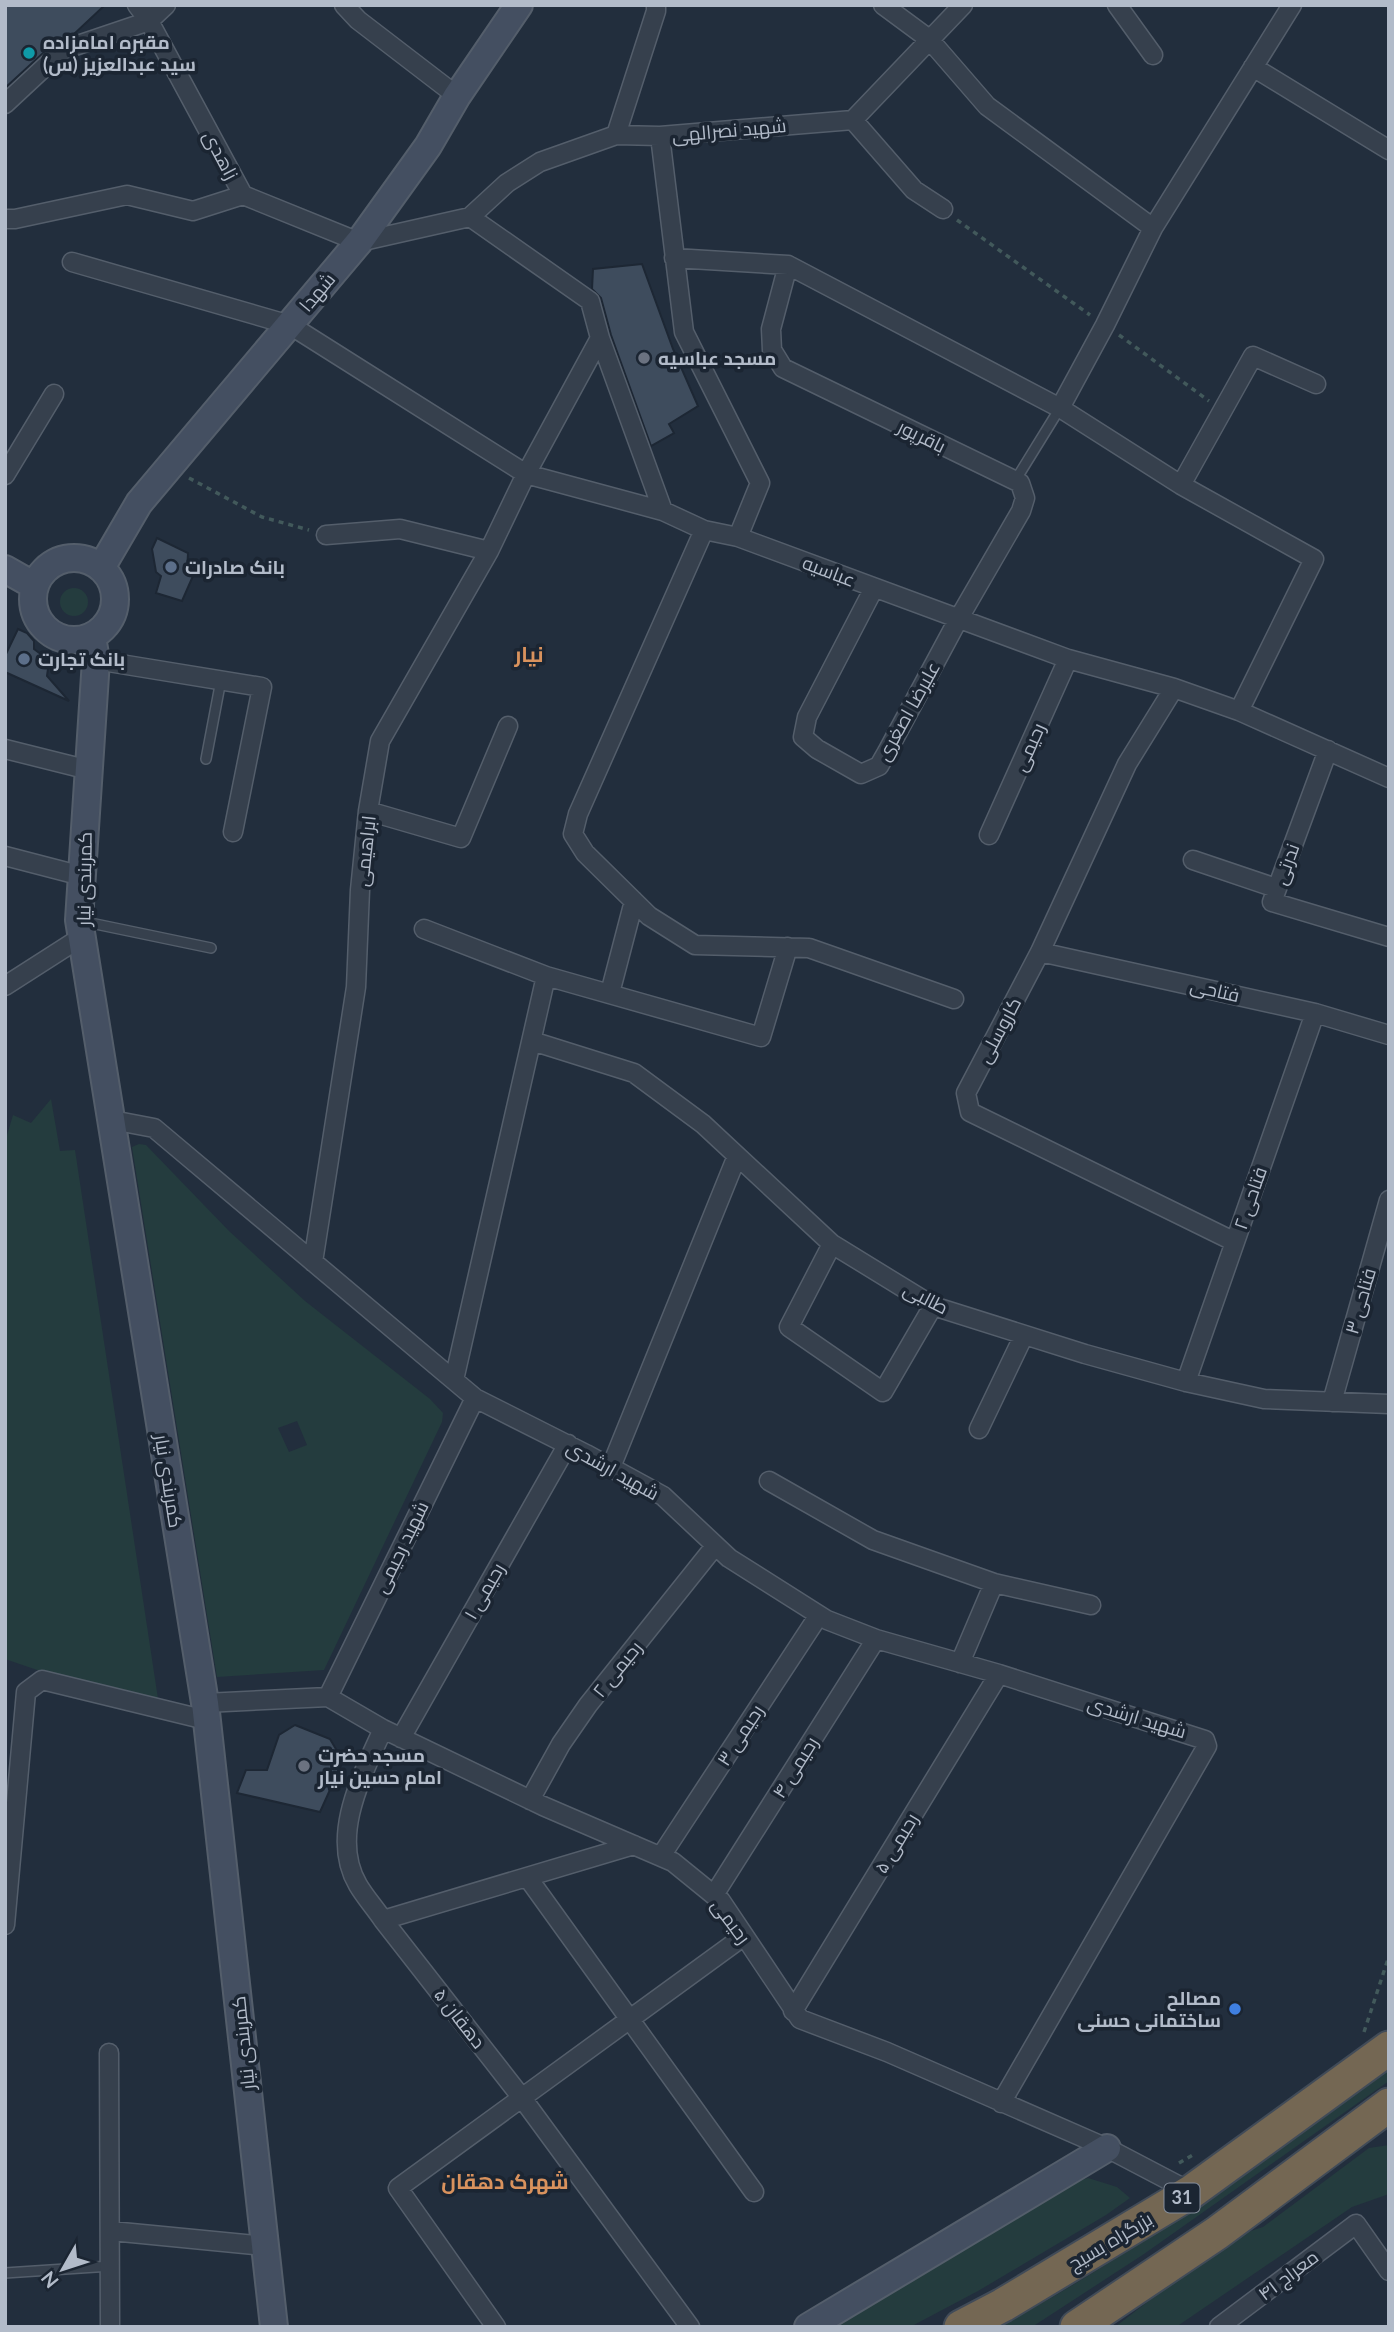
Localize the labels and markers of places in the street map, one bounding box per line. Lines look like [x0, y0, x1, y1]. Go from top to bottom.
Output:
place label: مقبره امامزاده سید عبدالعزیز (س) [43, 30, 196, 76]
marker: مقبره امامزاده سید عبدالعزیز (س) [21, 45, 37, 61]
place label: مسجد عباسیه [658, 346, 776, 369]
marker: مسجد عباسیه [636, 350, 652, 366]
place label: بانک صادرات [185, 555, 285, 579]
marker: بانک صادرات [163, 559, 179, 575]
place label: بانک تجارت [38, 647, 125, 671]
marker: بانک تجارت [16, 651, 32, 667]
place label: مسجد حضرت امام حسین نیار [317, 1743, 442, 1791]
marker: مسجد حضرت امام حسین نیار [296, 1758, 312, 1774]
place label: مصالح ساختمانی حسنی [1077, 1986, 1221, 2032]
marker: مصالح ساختمانی حسنی [1227, 2001, 1243, 2017]

